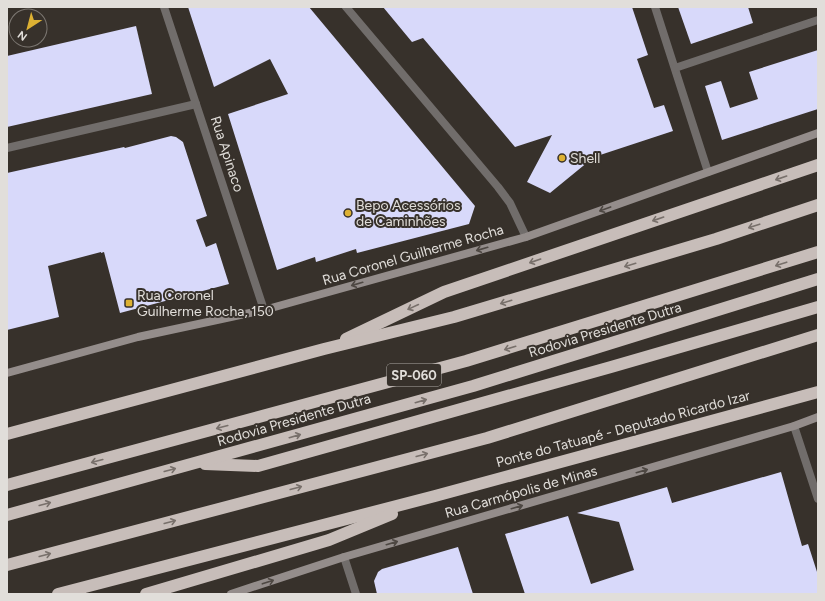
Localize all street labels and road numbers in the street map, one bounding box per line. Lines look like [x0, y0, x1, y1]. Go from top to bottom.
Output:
street label: Rua Apinaco [207, 114, 247, 194]
street label: Rua Coronel Guilherme Rocha [320, 221, 506, 289]
street label: Rodovia Presidente Dutra [526, 299, 684, 361]
road number: SP-060 [387, 364, 441, 386]
street label: Ponte do Tatuapé - Deputado Ricardo Izar [494, 387, 752, 471]
street label: Rodovia Presidente Dutra [215, 390, 373, 450]
street label: Rua Carmópolis de Minas [443, 462, 599, 522]

